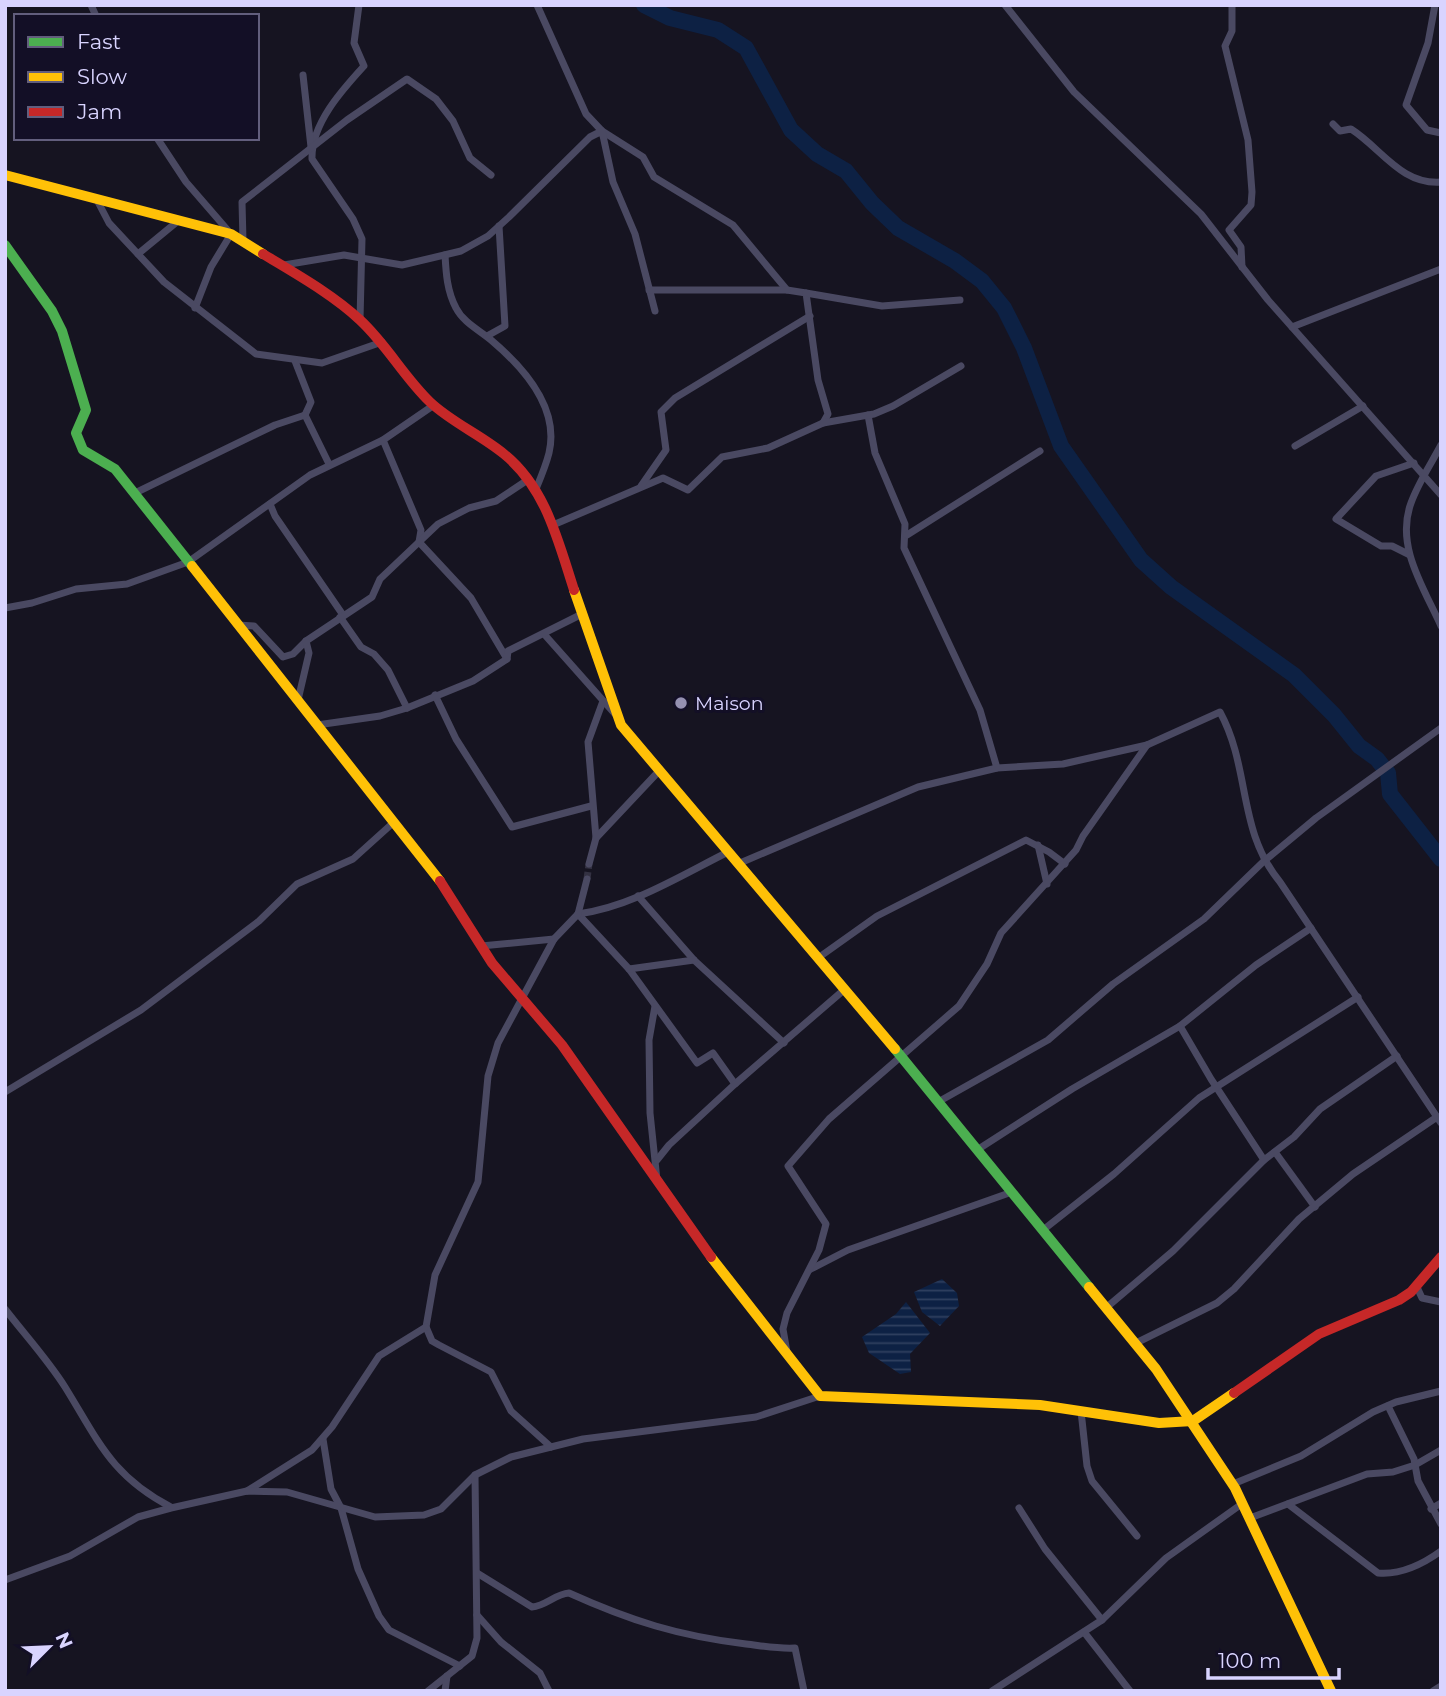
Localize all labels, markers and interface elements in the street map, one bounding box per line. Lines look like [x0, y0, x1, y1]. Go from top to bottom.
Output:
legend [14, 14, 259, 140]
text: Fast [77, 29, 121, 54]
text: Slow [77, 64, 127, 89]
text: Jam [76, 99, 122, 124]
place label: Maison [695, 692, 764, 715]
marker: Maison [673, 695, 689, 711]
north arrow [14, 1612, 84, 1682]
text: N [50, 1629, 78, 1652]
scale bar [1208, 1636, 1339, 1680]
text: 100 m [1218, 1648, 1281, 1673]

